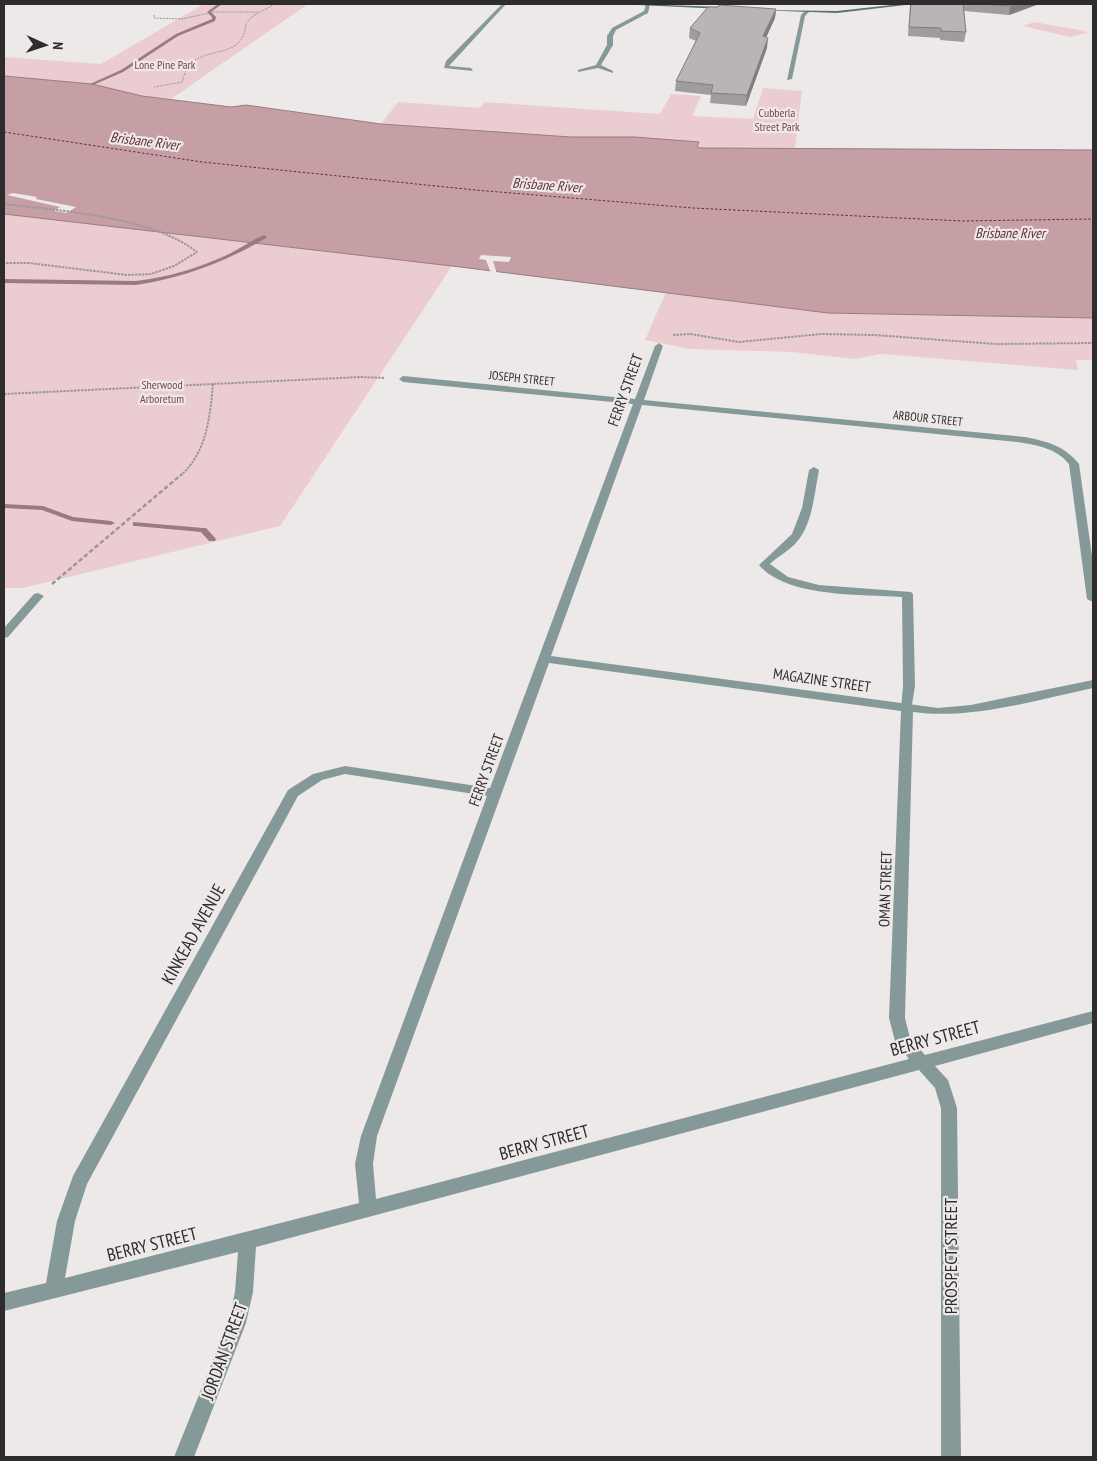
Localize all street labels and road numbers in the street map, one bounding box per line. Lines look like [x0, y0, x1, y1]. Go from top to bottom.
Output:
street label: FERRY STREET [603, 351, 647, 429]
street label: JOSEPH STREET [487, 367, 556, 389]
street label: ARBOUR STREET [892, 407, 964, 429]
street label: MAGAZINE STREET [772, 664, 872, 696]
street label: FERRY STREET [464, 731, 508, 809]
street label: OMAN STREET [874, 850, 896, 927]
street label: KINKEAD AVENUE [156, 880, 230, 988]
street label: BERRY STREET [887, 1015, 983, 1061]
street label: BERRY STREET [496, 1119, 592, 1165]
street label: PROSPECT STREET [939, 1198, 962, 1314]
street label: BERRY STREET [104, 1222, 200, 1266]
street label: JORDAN STREET [195, 1299, 252, 1404]

